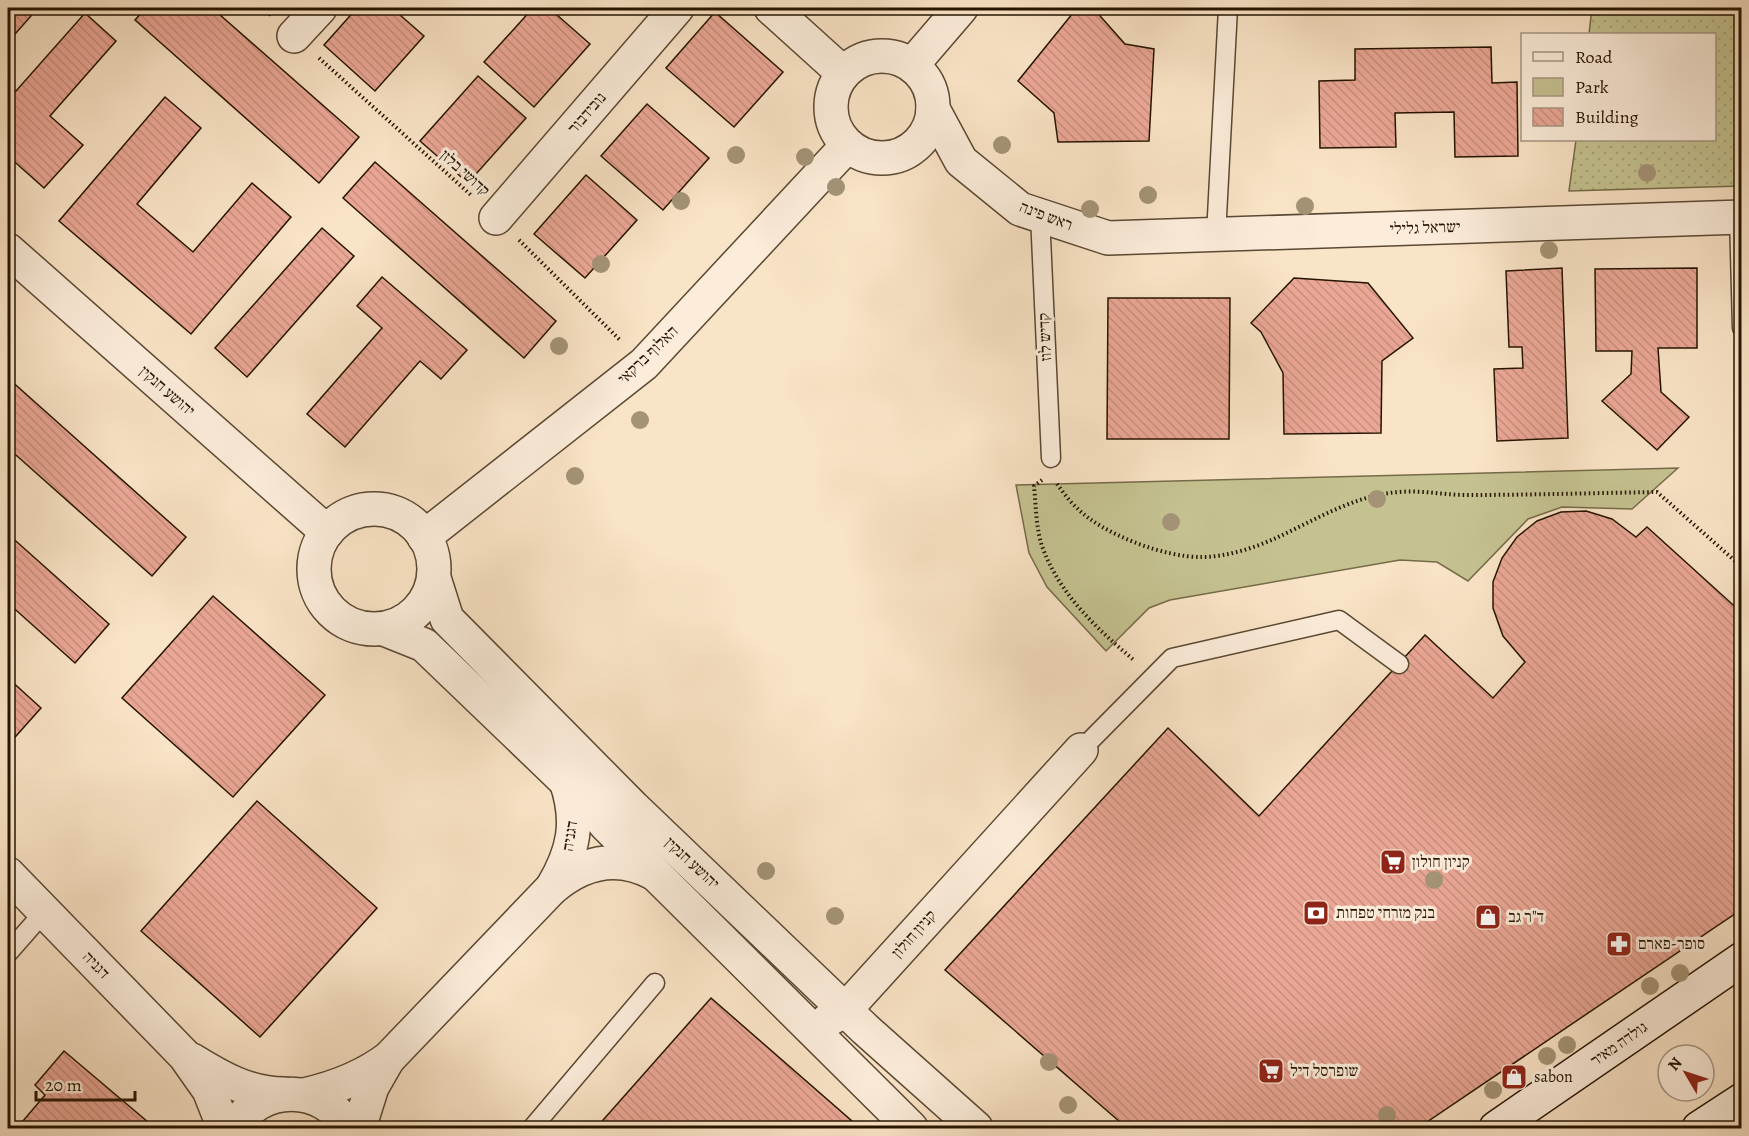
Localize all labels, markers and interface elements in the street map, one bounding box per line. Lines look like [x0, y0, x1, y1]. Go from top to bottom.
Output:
legend [1521, 33, 1716, 141]
text: Road [1575, 45, 1613, 69]
text: Park [1575, 75, 1609, 99]
street label: נובידבור [563, 87, 611, 139]
text: Building [1575, 105, 1639, 129]
street label: קדושי בלזן [435, 145, 495, 201]
street label: ראש פינה [1016, 196, 1076, 236]
street label: ישראל גלילי [1389, 216, 1461, 240]
street label: קדיש לוז [1033, 312, 1057, 362]
street label: האלוף ברקאי [613, 321, 683, 389]
street label: יהושע חנקין [134, 361, 200, 421]
street label: דגניה [557, 819, 583, 853]
street label: יהושע חנקין [660, 832, 724, 894]
supermarket icon: קניון חולון [1378, 847, 1408, 877]
place label: קניון חולון [1412, 851, 1470, 873]
bank icon: בנק מזרחי טפחות [1301, 898, 1331, 928]
place label: בנק מזרחי טפחות [1336, 902, 1435, 924]
shop icon: ד"ר גב [1473, 902, 1503, 932]
street label: קניון חולון [887, 905, 941, 963]
place label: ד"ר גב [1508, 906, 1544, 928]
pharmacy icon: סופר-פארם [1604, 929, 1634, 959]
place label: סופר-פארם [1638, 933, 1705, 955]
street label: דגניה [77, 946, 115, 984]
street label: גולדה מאיר [1586, 1016, 1652, 1072]
north arrow [1656, 1043, 1716, 1103]
text: N [1663, 1052, 1688, 1076]
supermarket icon: שופרסל דיל [1256, 1056, 1286, 1086]
place label: שופרסל דיל [1290, 1060, 1359, 1082]
shop icon: sabon [1499, 1062, 1529, 1092]
scale bar [36, 1064, 135, 1102]
place label: sabon [1534, 1066, 1573, 1088]
text: 20 m [45, 1073, 82, 1097]

